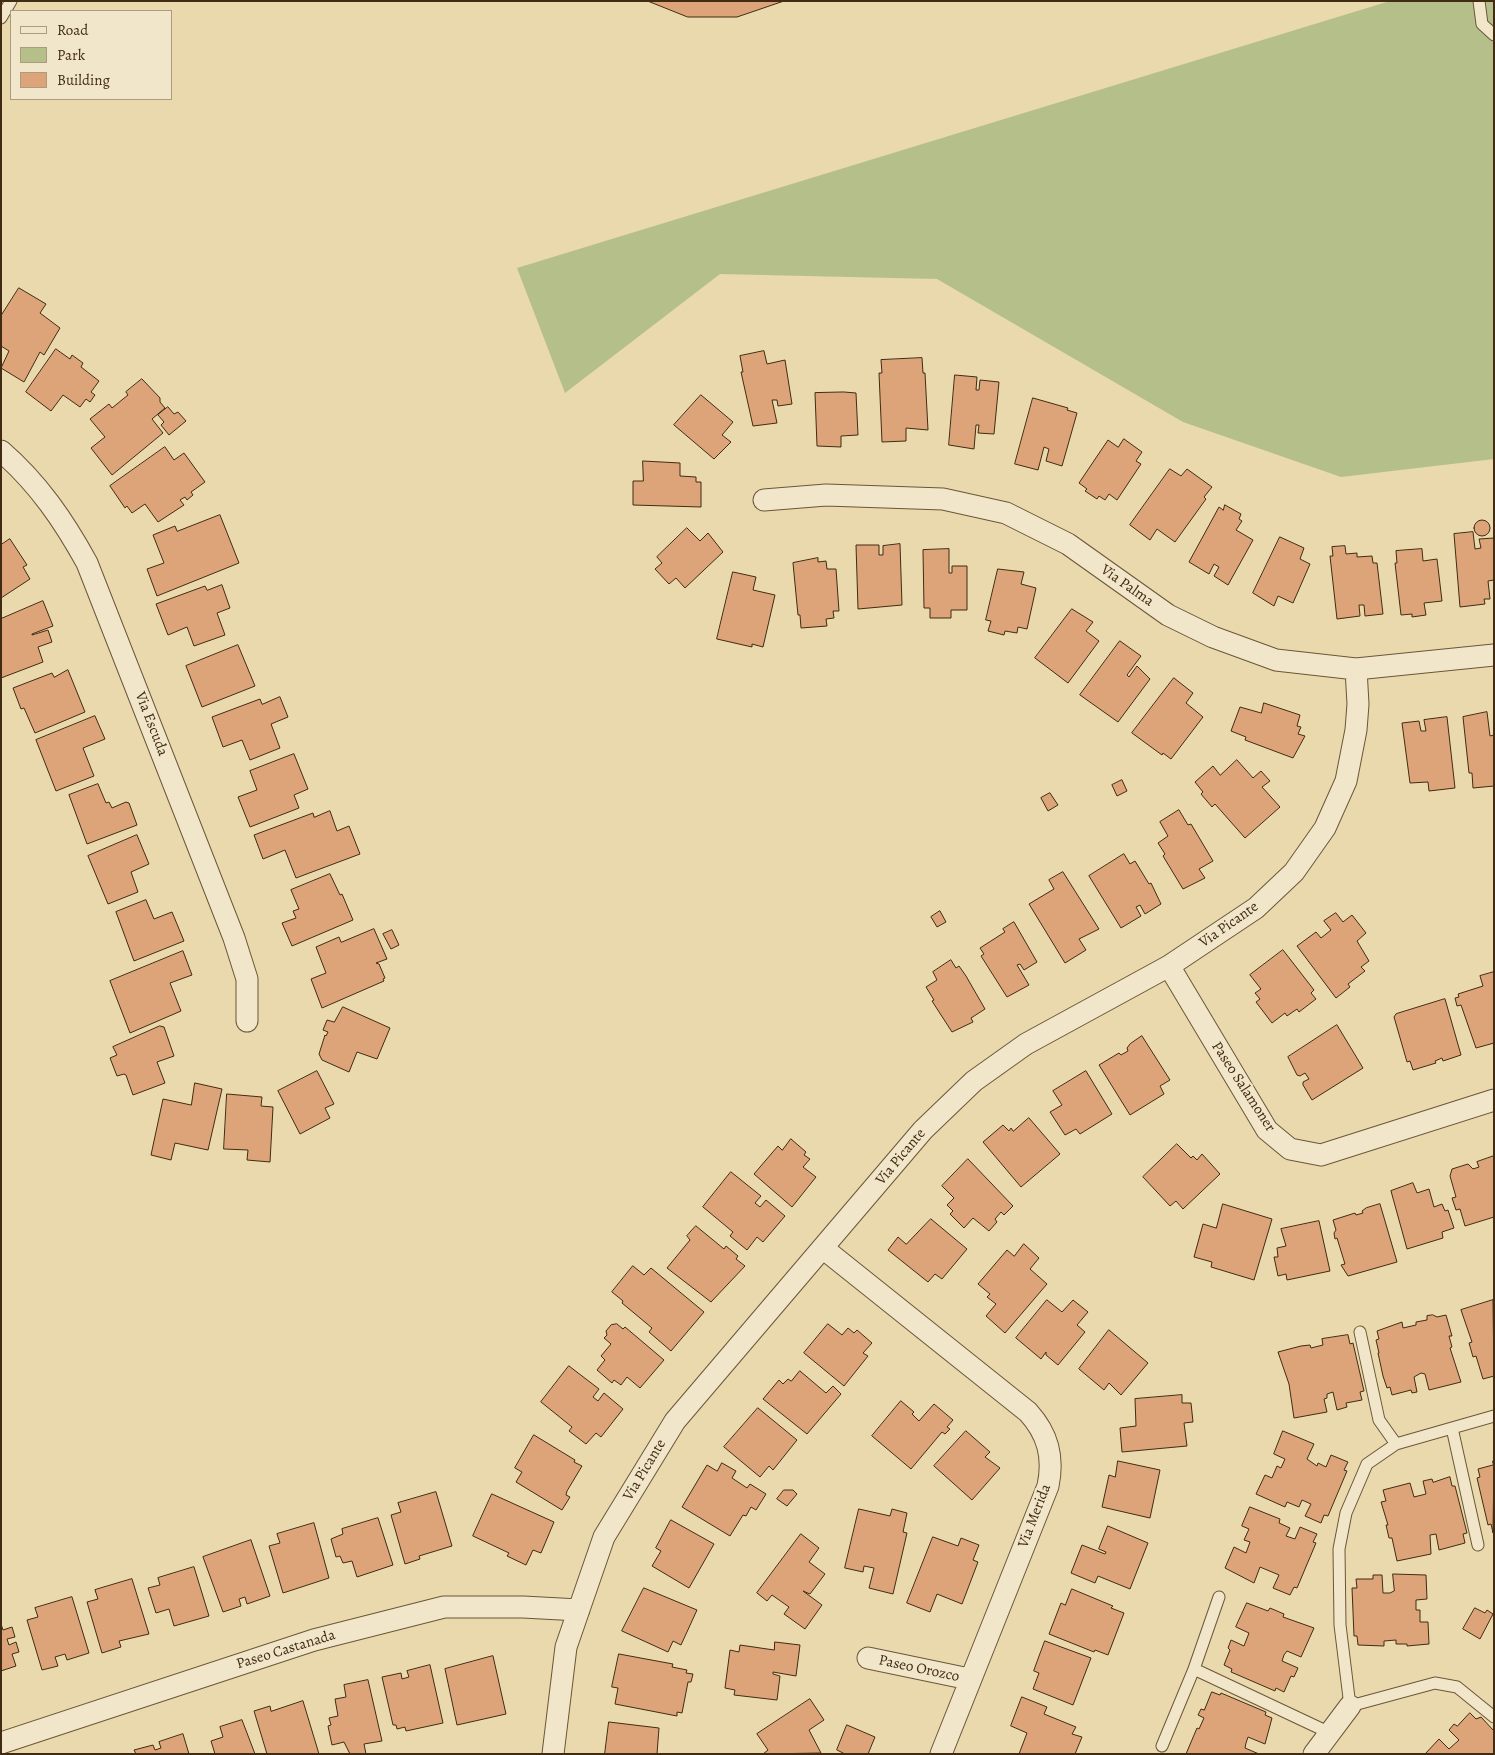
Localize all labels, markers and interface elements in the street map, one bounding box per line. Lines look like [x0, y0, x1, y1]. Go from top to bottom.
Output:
legend [10, 10, 172, 100]
text: Road [57, 20, 88, 40]
text: Park [57, 45, 85, 65]
text: Building [57, 70, 110, 90]
street label: Via Palma [1097, 561, 1157, 611]
street label: Via Escuda [131, 689, 171, 759]
street label: Via Picante [1196, 898, 1262, 952]
street label: Paseo Salamoner [1207, 1038, 1279, 1136]
street label: Via Picante [872, 1125, 930, 1189]
street label: Via Picante [620, 1436, 670, 1504]
street label: Via Merida [1015, 1482, 1055, 1550]
street label: Paseo Castanada [234, 1626, 338, 1674]
street label: Paseo Orozco [877, 1652, 961, 1686]

